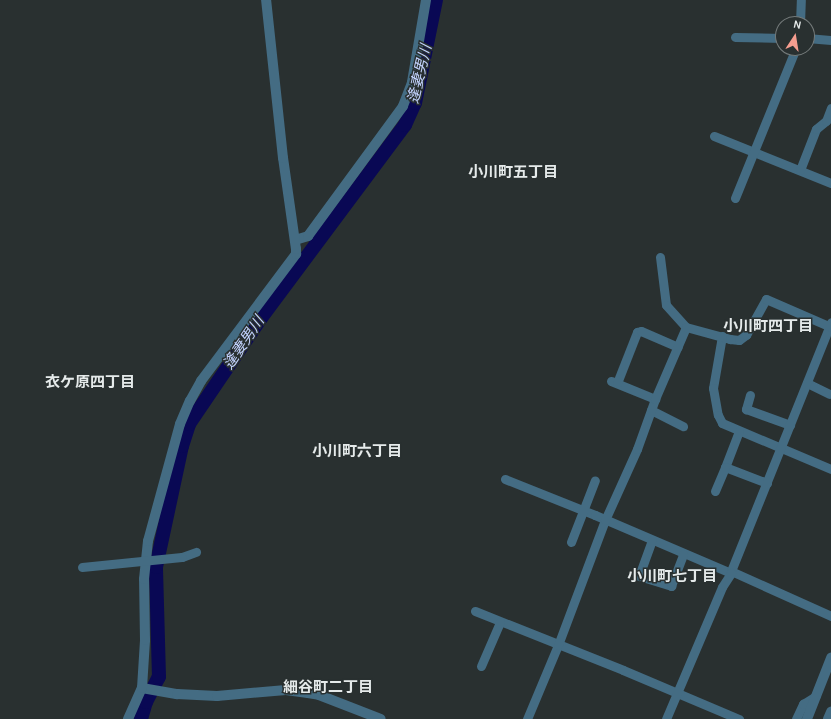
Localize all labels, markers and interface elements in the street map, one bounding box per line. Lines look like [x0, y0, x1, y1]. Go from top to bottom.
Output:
north arrow [775, 16, 815, 56]
text: N [792, 18, 803, 32]
water label: 逢妻男川 [404, 43, 436, 105]
district label: 小川町五丁目 [468, 164, 558, 182]
water label: 逢妻男川 [220, 313, 268, 373]
district label: 小川町四丁目 [723, 318, 813, 336]
district label: 衣ケ原四丁目 [45, 374, 135, 392]
district label: 小川町六丁目 [312, 443, 402, 461]
district label: 小川町七丁目 [627, 568, 717, 586]
district label: 細谷町二丁目 [283, 679, 373, 697]

